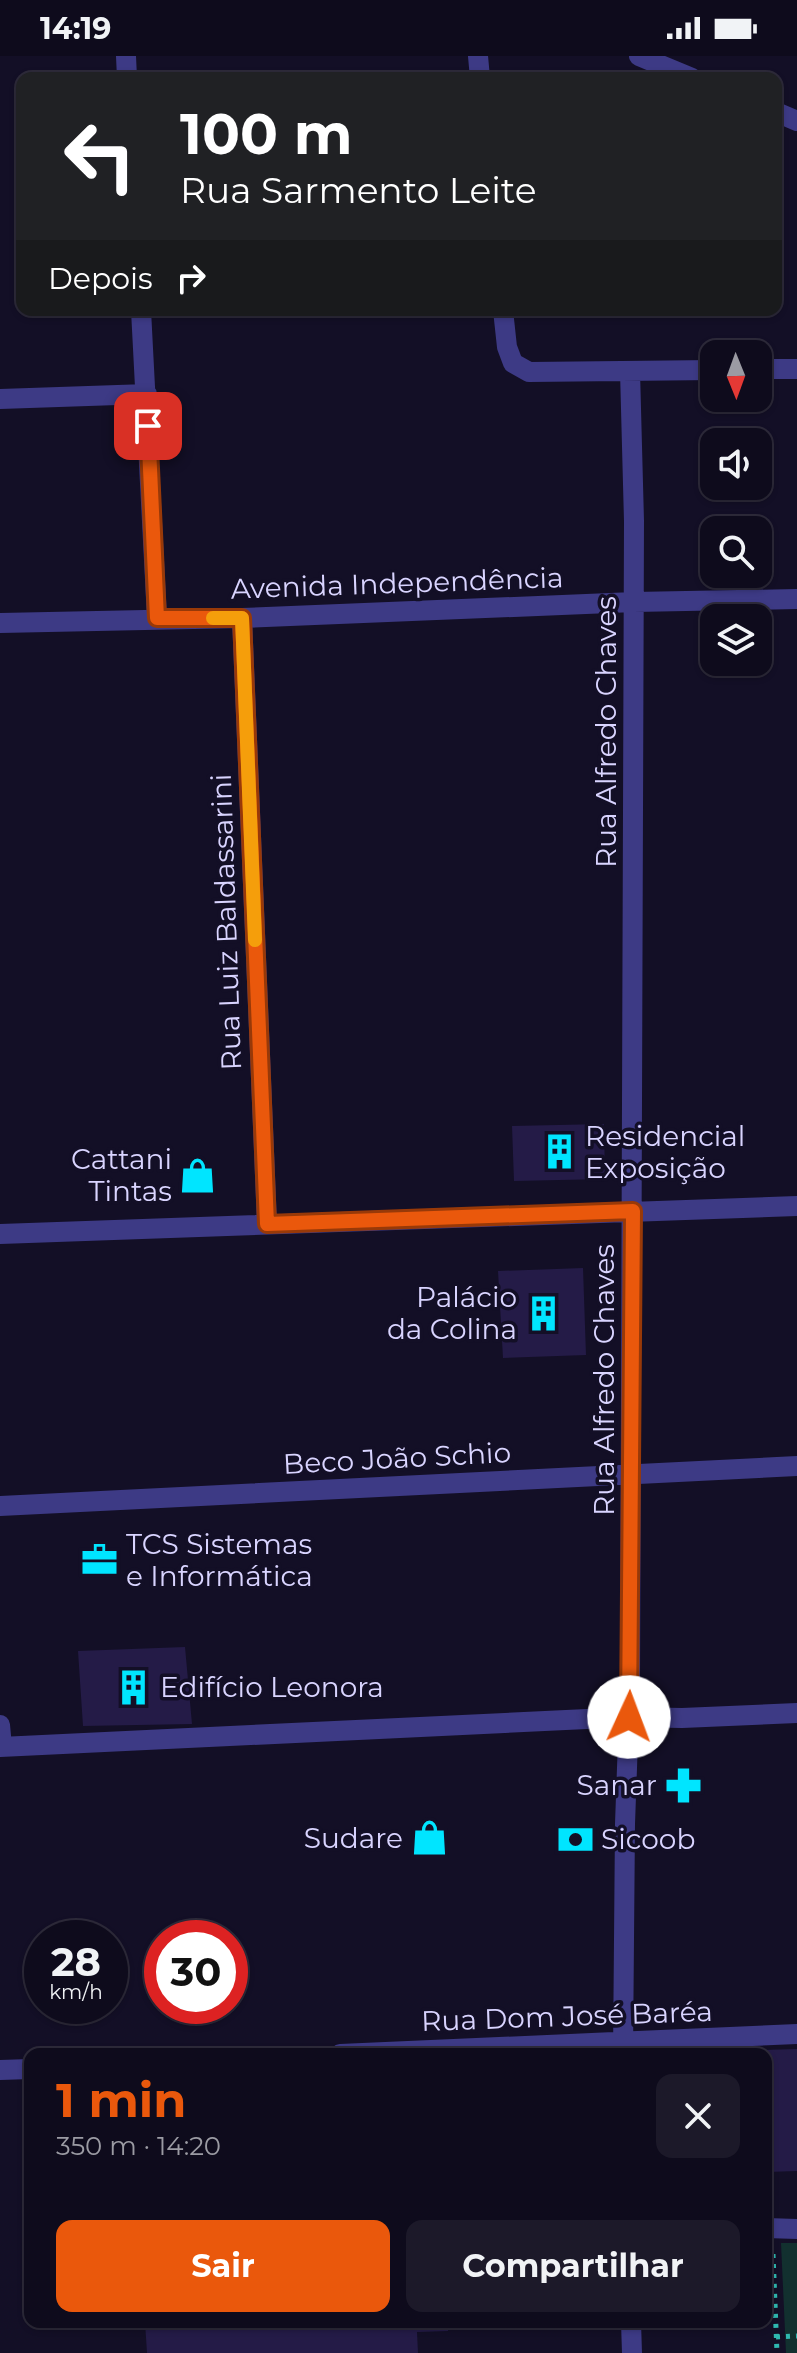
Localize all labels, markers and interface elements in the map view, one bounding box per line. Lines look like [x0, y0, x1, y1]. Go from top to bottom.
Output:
text: 14:19 [40, 10, 111, 47]
text: 100 m [180, 100, 353, 168]
icon: left [48, 104, 152, 208]
text: Rua Sarmento Leite [180, 168, 536, 212]
icon: right [169, 256, 213, 300]
text: Depois [48, 260, 153, 297]
north arrow [700, 340, 772, 412]
map controls [700, 340, 772, 676]
pin [114, 392, 182, 460]
icon: arrive [126, 404, 170, 448]
button: sound [700, 428, 772, 500]
button: search [700, 516, 772, 588]
street label: Avenida Independência [230, 560, 564, 606]
street label: Rua Alfredo Chaves [589, 596, 623, 868]
button: layers [700, 604, 772, 676]
street label: Rua Luiz Baldassarini [204, 773, 248, 1071]
place label: Residencial Exposição [585, 1119, 745, 1185]
building icon: Residencial Exposição [540, 1133, 578, 1171]
place label: Cattani Tintas [71, 1142, 172, 1208]
shop icon: Cattani Tintas [179, 1156, 217, 1194]
street label: Rua Alfredo Chaves [587, 1244, 621, 1516]
place label: Palácio da Colina [387, 1280, 517, 1346]
building icon: Palácio da Colina [524, 1294, 562, 1332]
street label: Beco João Schio [282, 1435, 512, 1481]
place label: TCS Sistemas e Informática [126, 1527, 313, 1593]
office icon: TCS Sistemas e Informática [81, 1541, 119, 1579]
building icon: Edifício Leonora [115, 1668, 153, 1706]
place label: Edifício Leonora [160, 1670, 384, 1704]
position arrow [587, 1675, 671, 1759]
pharmacy icon: Sanar [664, 1766, 702, 1804]
place label: Sanar [577, 1768, 657, 1802]
shop icon: Sudare [410, 1819, 448, 1857]
bank icon: Sicoob [556, 1820, 594, 1858]
place label: Sudare [304, 1821, 403, 1855]
place label: Sicoob [601, 1822, 695, 1856]
speed limit sign: 30 [144, 1920, 248, 2024]
text: 28 [51, 1937, 101, 1986]
text: km/h [49, 1980, 103, 2004]
street label: Rua Dom José Baréa [421, 1994, 713, 2038]
text: 1 min [56, 2071, 186, 2129]
button: close [656, 2074, 740, 2158]
text: 350 m · 14:20 [56, 2130, 221, 2162]
button: Sair [56, 2220, 390, 2312]
button: Compartilhar [406, 2220, 740, 2312]

